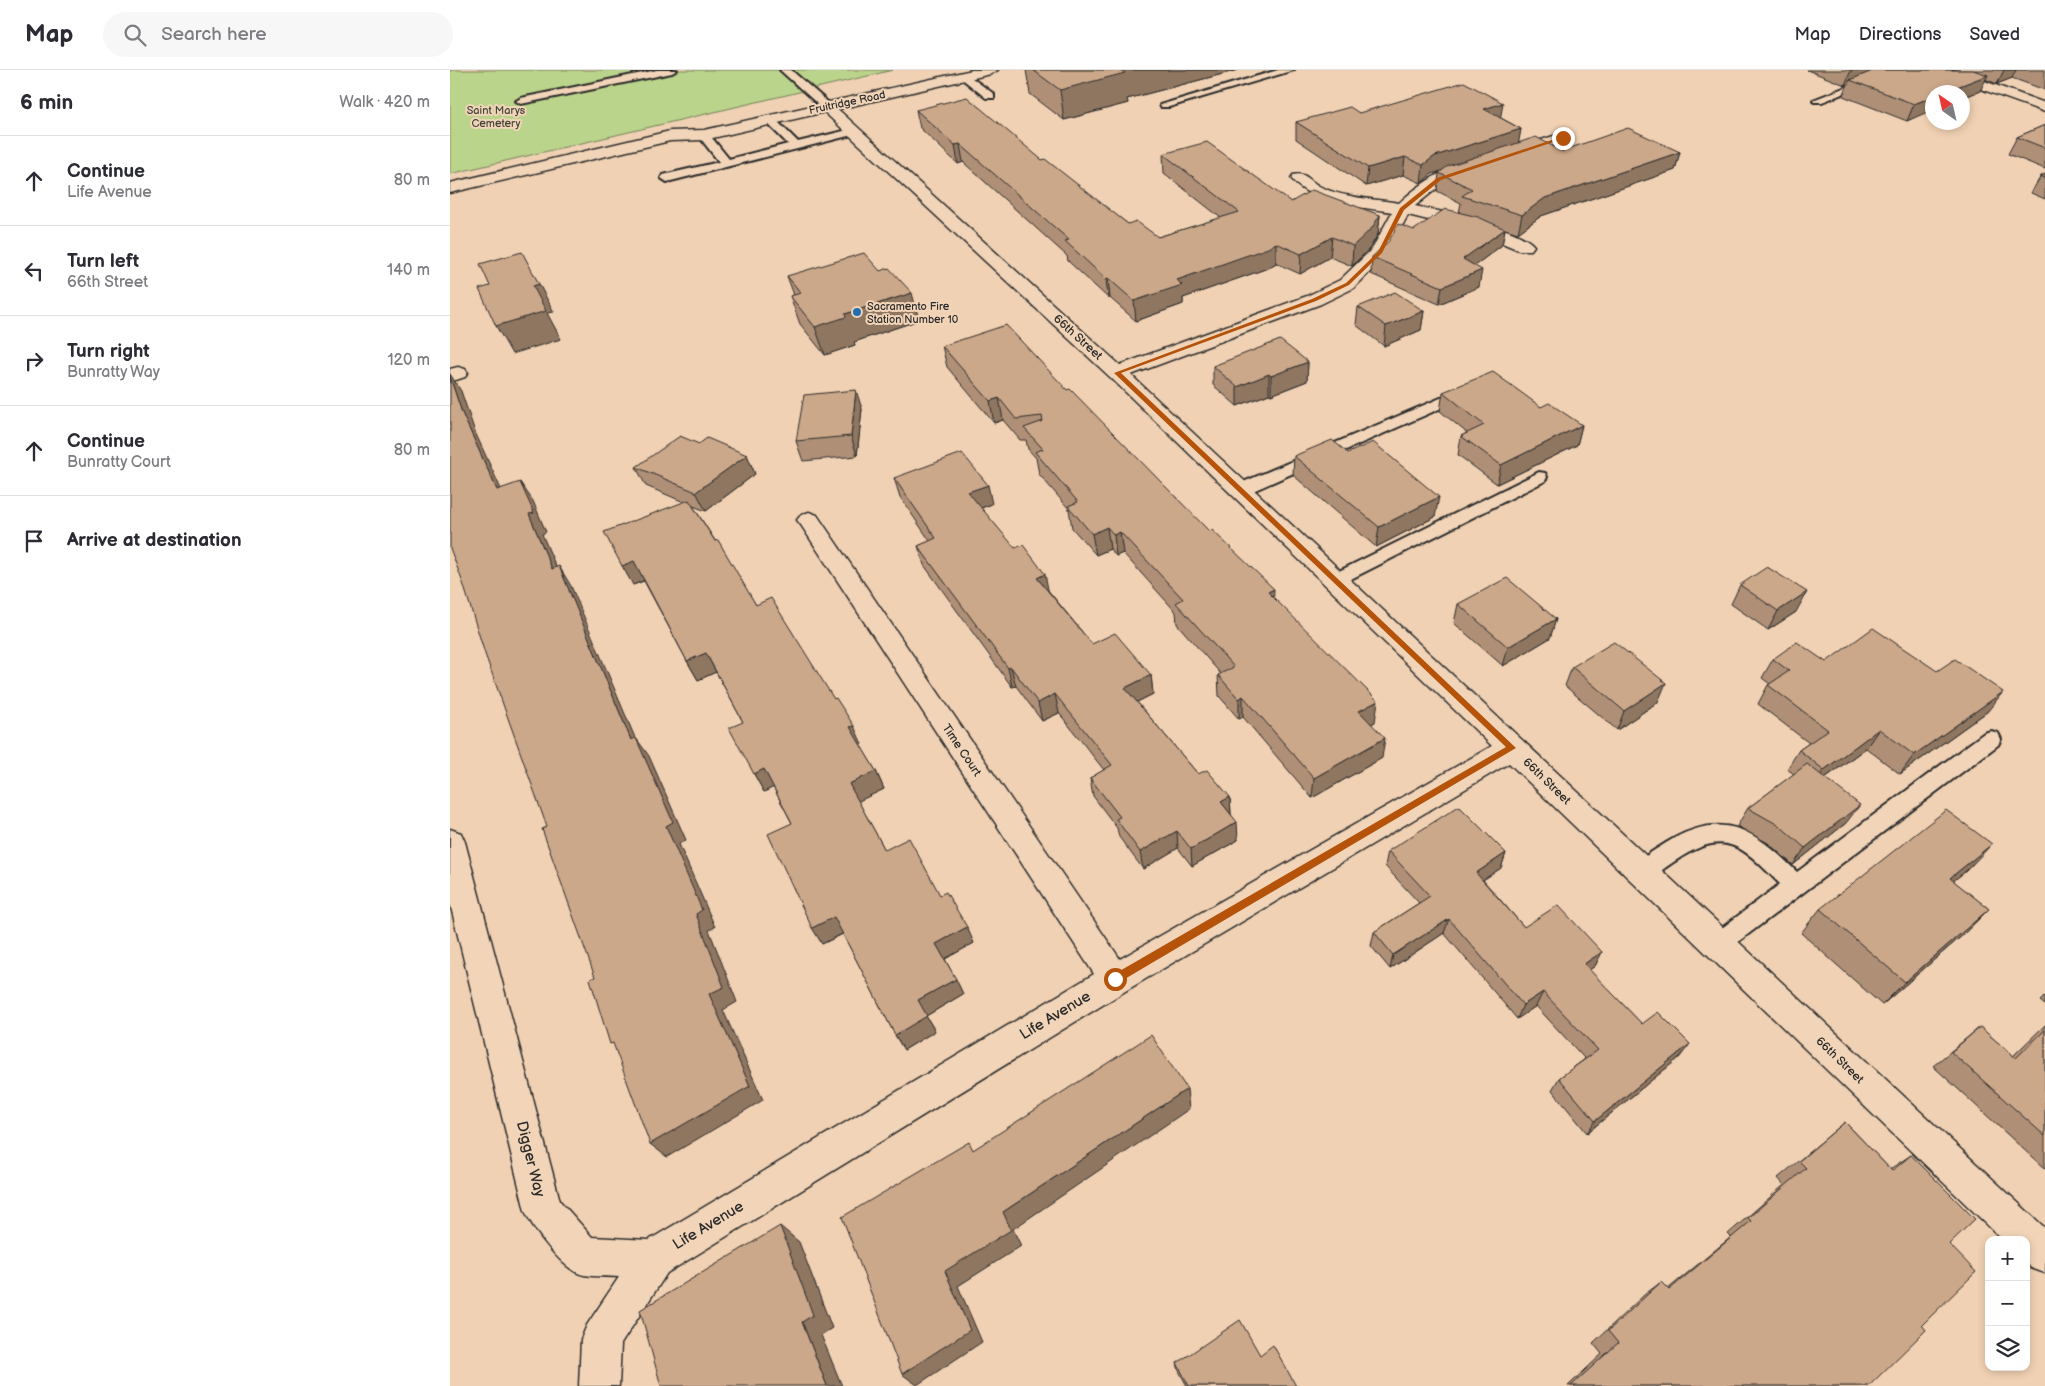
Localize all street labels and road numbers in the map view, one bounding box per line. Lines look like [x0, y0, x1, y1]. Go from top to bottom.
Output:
street label: Fruitridge Road [808, 88, 887, 117]
street label: 66th Street [1050, 311, 1106, 364]
street label: Time Court [939, 721, 985, 780]
street label: 66th Street [1520, 755, 1574, 808]
street label: Life Avenue [1016, 987, 1094, 1044]
street label: 66th Street [1813, 1034, 1867, 1087]
street label: Digger Way [512, 1119, 549, 1199]
street label: Life Avenue [669, 1197, 747, 1254]

